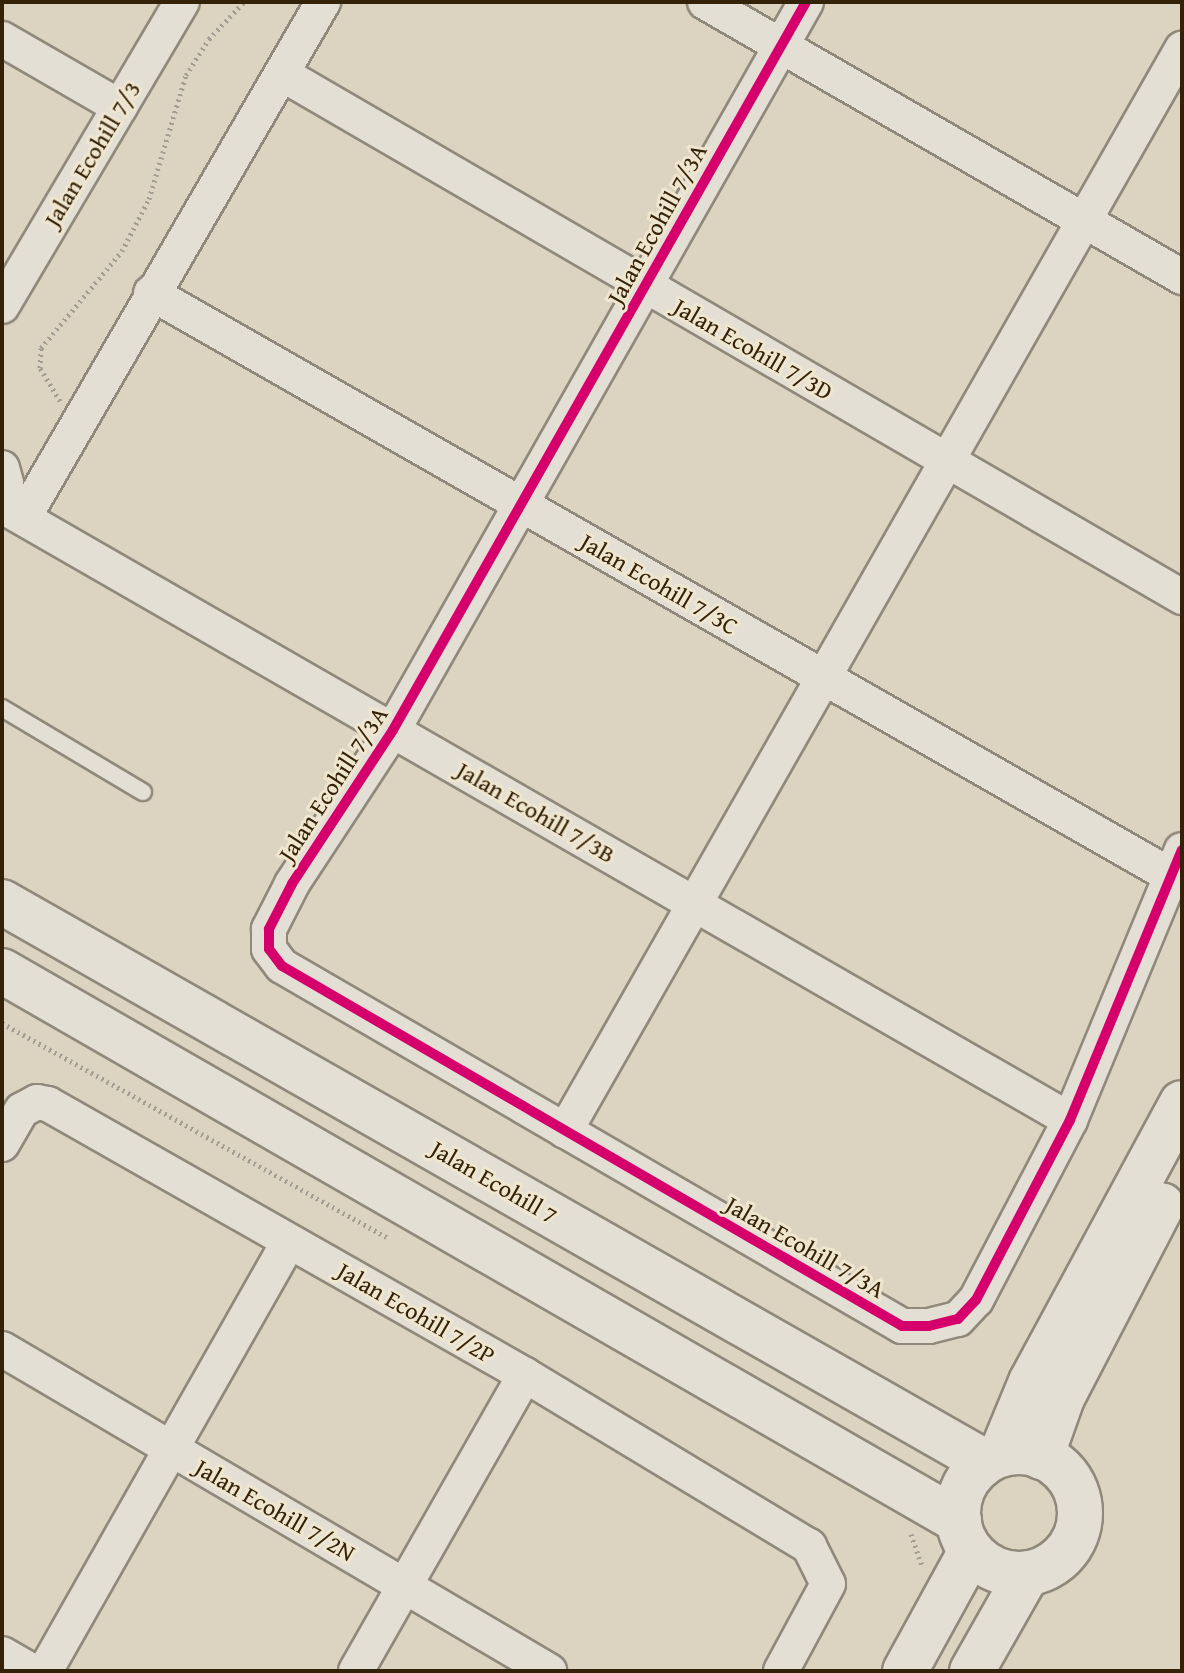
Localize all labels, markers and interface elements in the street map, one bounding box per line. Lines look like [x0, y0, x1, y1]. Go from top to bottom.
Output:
street label: Jalan Ecohill 7/3 [37, 76, 147, 232]
street label: Jalan Ecohill 7/3A [601, 139, 713, 309]
street label: Jalan Ecohill 7/3D [668, 292, 838, 406]
street label: Jalan Ecohill 7/3C [575, 527, 743, 641]
street label: Jalan Ecohill 7/3A [272, 701, 394, 867]
street label: Jalan Ecohill 7/3B [452, 755, 620, 869]
street label: Jalan Ecohill 7 [426, 1134, 562, 1230]
street label: Jalan Ecohill 7/3A [720, 1190, 890, 1304]
street label: Jalan Ecohill 7/2P [332, 1256, 500, 1370]
street label: Jalan Ecohill 7/2N [190, 1453, 360, 1567]

